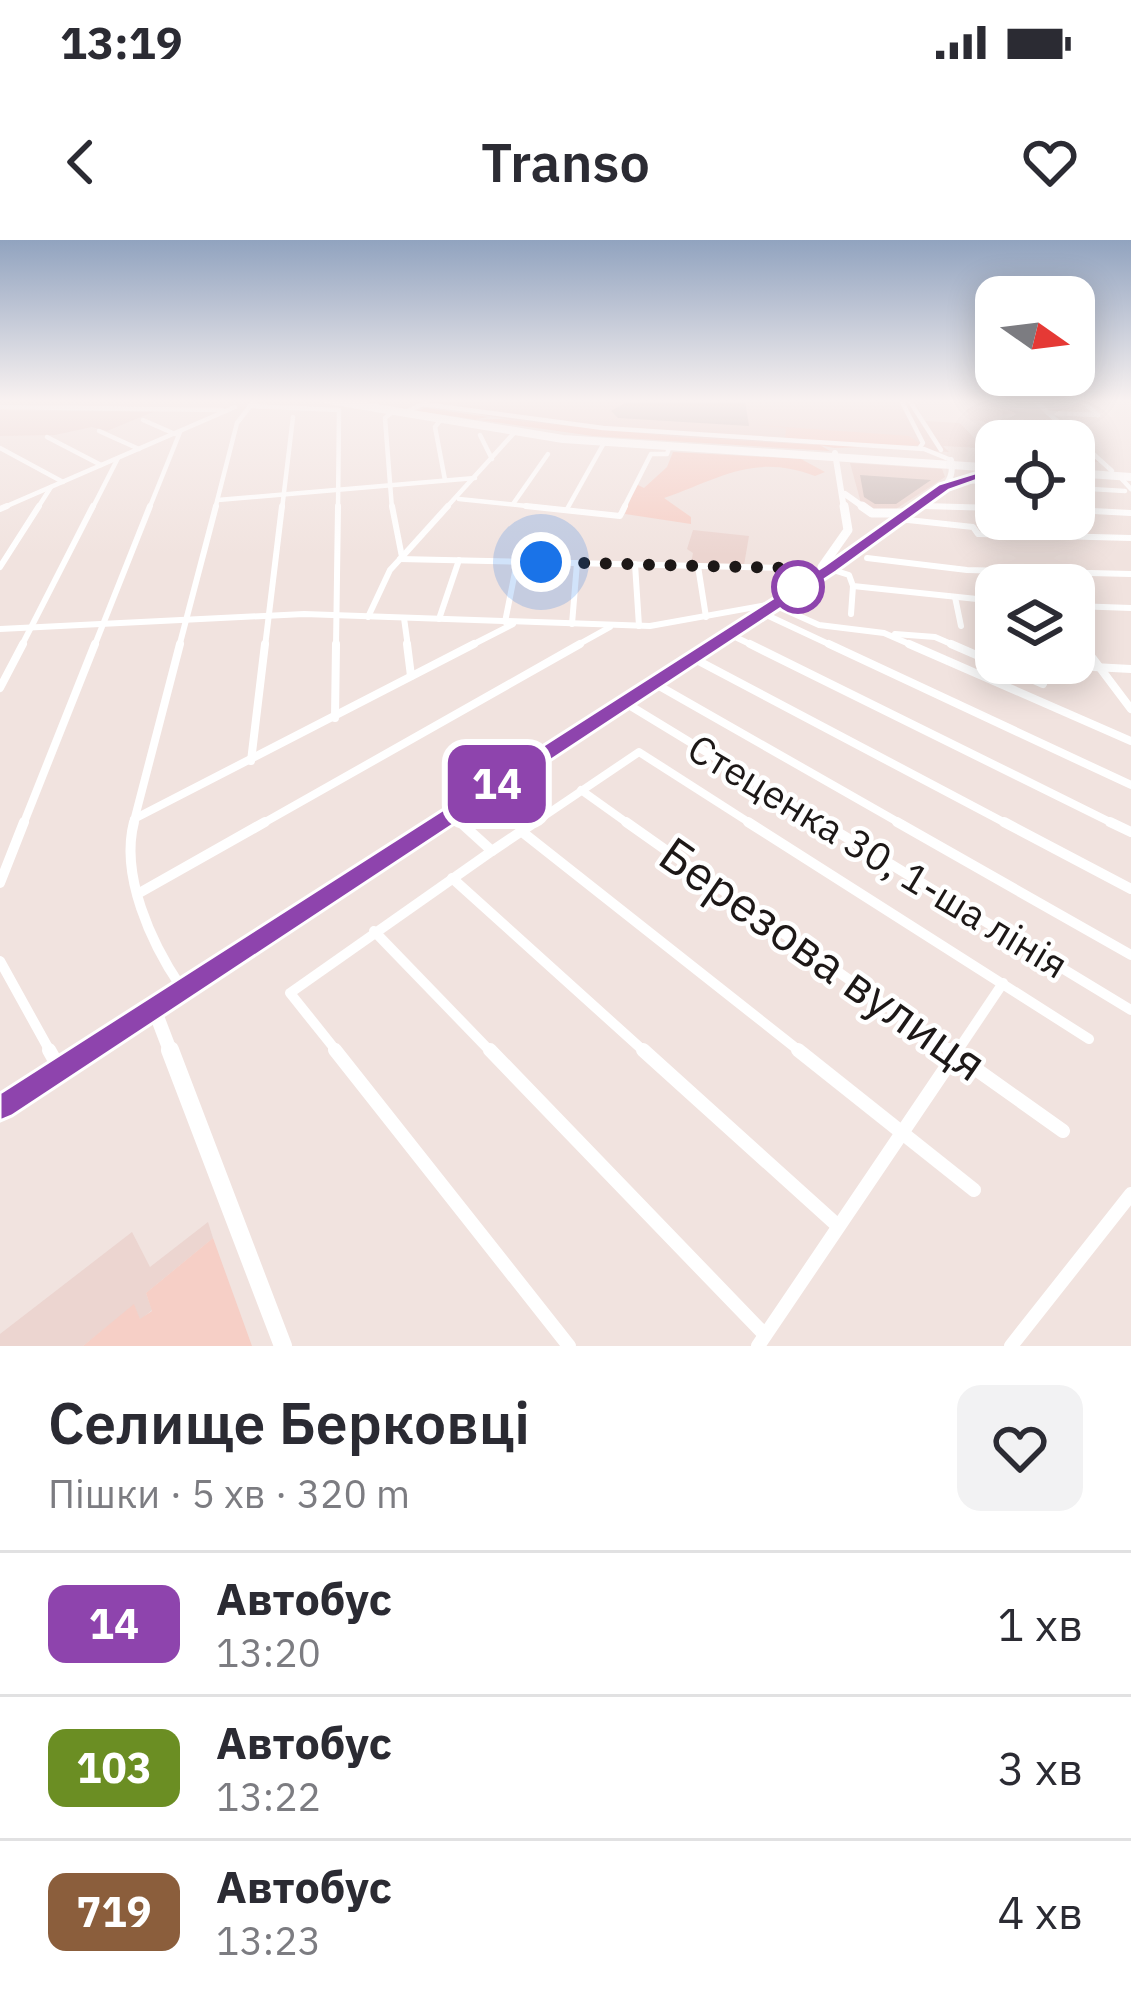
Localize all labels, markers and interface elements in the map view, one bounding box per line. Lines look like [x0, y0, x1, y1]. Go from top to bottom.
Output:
text: 13:19 [60, 13, 183, 71]
text: Transo [481, 127, 650, 197]
icon: back [48, 129, 114, 195]
icon: heart [1017, 129, 1083, 195]
north arrow [975, 276, 1095, 396]
map controls [975, 276, 1095, 684]
button: locate [975, 420, 1095, 540]
your location [511, 532, 571, 592]
unlabelled marker [773, 562, 823, 612]
button: layers [975, 564, 1095, 684]
street label: Стеценка 30, 1-ша лінія [679, 722, 1078, 989]
line badge: 14 [443, 745, 551, 823]
text: 14 [472, 756, 522, 811]
street label: Березова вулиця [648, 822, 999, 1094]
button: heart [957, 1385, 1083, 1511]
text: Селище Берковці [48, 1386, 530, 1460]
text: Пішки · 5 хв · 320 m [48, 1468, 410, 1519]
text: Автобус [216, 1569, 392, 1627]
text: 1 хв [997, 1595, 1083, 1653]
text: 14 [89, 1596, 139, 1651]
text: 13:20 [216, 1627, 321, 1678]
text: Автобус [216, 1713, 392, 1771]
text: 3 хв [997, 1739, 1083, 1797]
text: 103 [76, 1740, 152, 1795]
text: 13:22 [216, 1771, 321, 1822]
text: Автобус [216, 1857, 392, 1915]
text: 4 хв [997, 1883, 1083, 1941]
text: 719 [76, 1884, 152, 1939]
text: 13:23 [216, 1915, 321, 1966]

